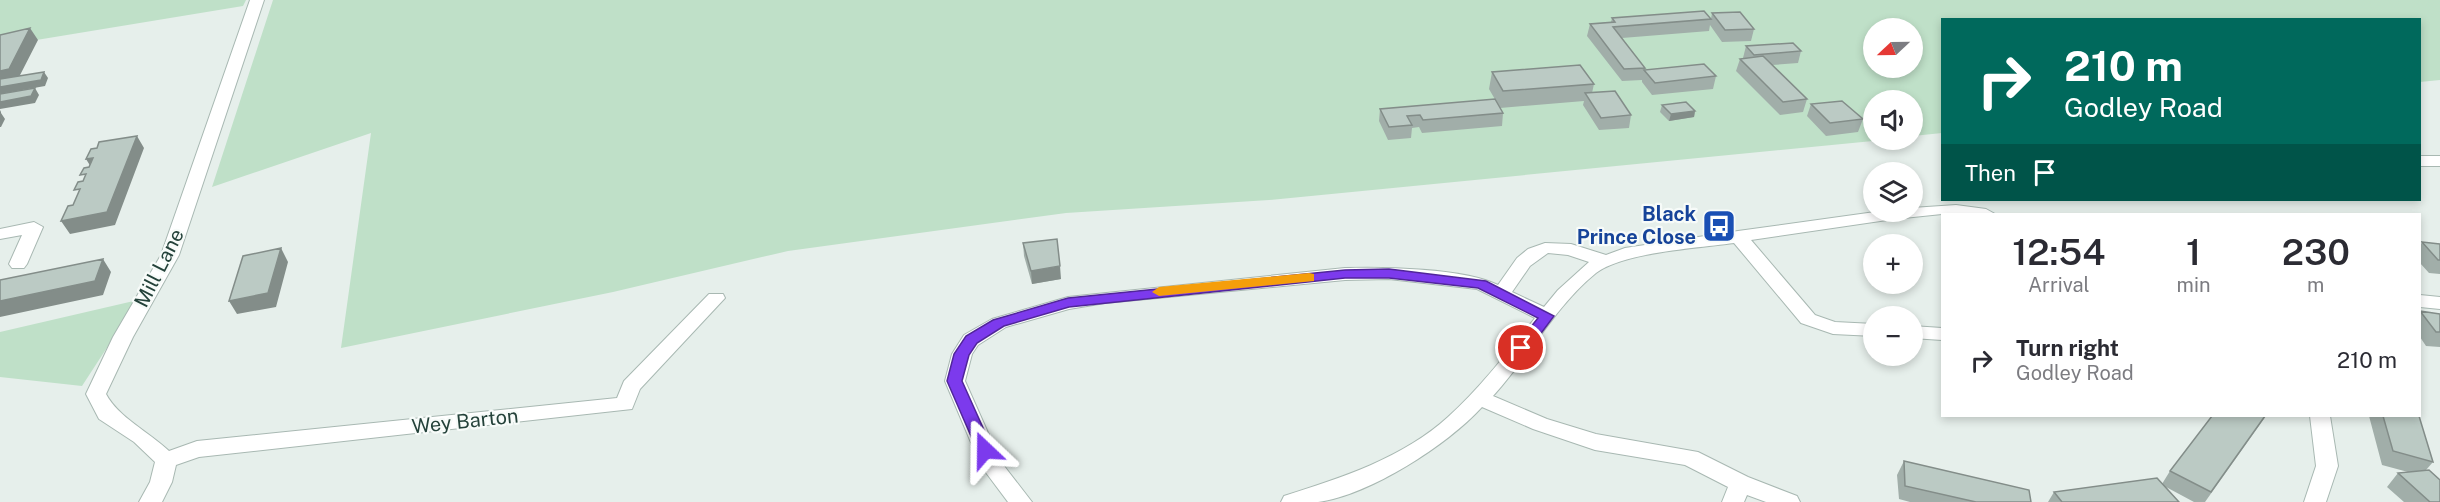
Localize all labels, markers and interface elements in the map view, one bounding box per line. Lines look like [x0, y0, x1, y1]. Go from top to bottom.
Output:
north arrow [1863, 18, 1923, 78]
map controls [1863, 18, 1923, 366]
text: 210 m [2064, 41, 2183, 90]
icon: right [1965, 42, 2043, 120]
button: sound [1863, 90, 1923, 150]
text: Godley Road [2064, 91, 2223, 123]
icon: arrive [2028, 156, 2061, 189]
text: Then [1965, 160, 2016, 186]
button: layers [1863, 162, 1923, 222]
place label: Black Prince Close [1577, 202, 1696, 249]
bus stop icon: Black Prince Close [1701, 208, 1737, 244]
street label: Mill Lane [129, 225, 189, 311]
text: 12:54 [2012, 231, 2105, 273]
text: 1 [2186, 231, 2201, 273]
text: 230 [2282, 231, 2350, 273]
button: + [1863, 234, 1923, 294]
text: Arrival [2028, 273, 2090, 297]
text: min [2177, 273, 2211, 297]
text: m [2307, 273, 2324, 297]
button: − [1863, 306, 1923, 366]
pin [1495, 322, 1546, 373]
icon: arrive [1504, 331, 1537, 364]
text: Turn right [2016, 335, 2119, 361]
icon: right [1965, 344, 1998, 377]
text: 210 m [2337, 347, 2397, 373]
text: Godley Road [2016, 361, 2134, 385]
street label: Wey Barton [410, 403, 520, 439]
position arrow [953, 418, 1017, 482]

